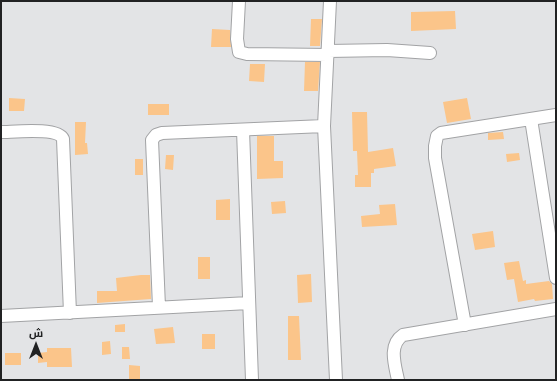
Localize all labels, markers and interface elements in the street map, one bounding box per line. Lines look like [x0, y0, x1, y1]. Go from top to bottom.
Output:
north arrow [16, 325, 56, 365]
text: ش [29, 327, 43, 339]

